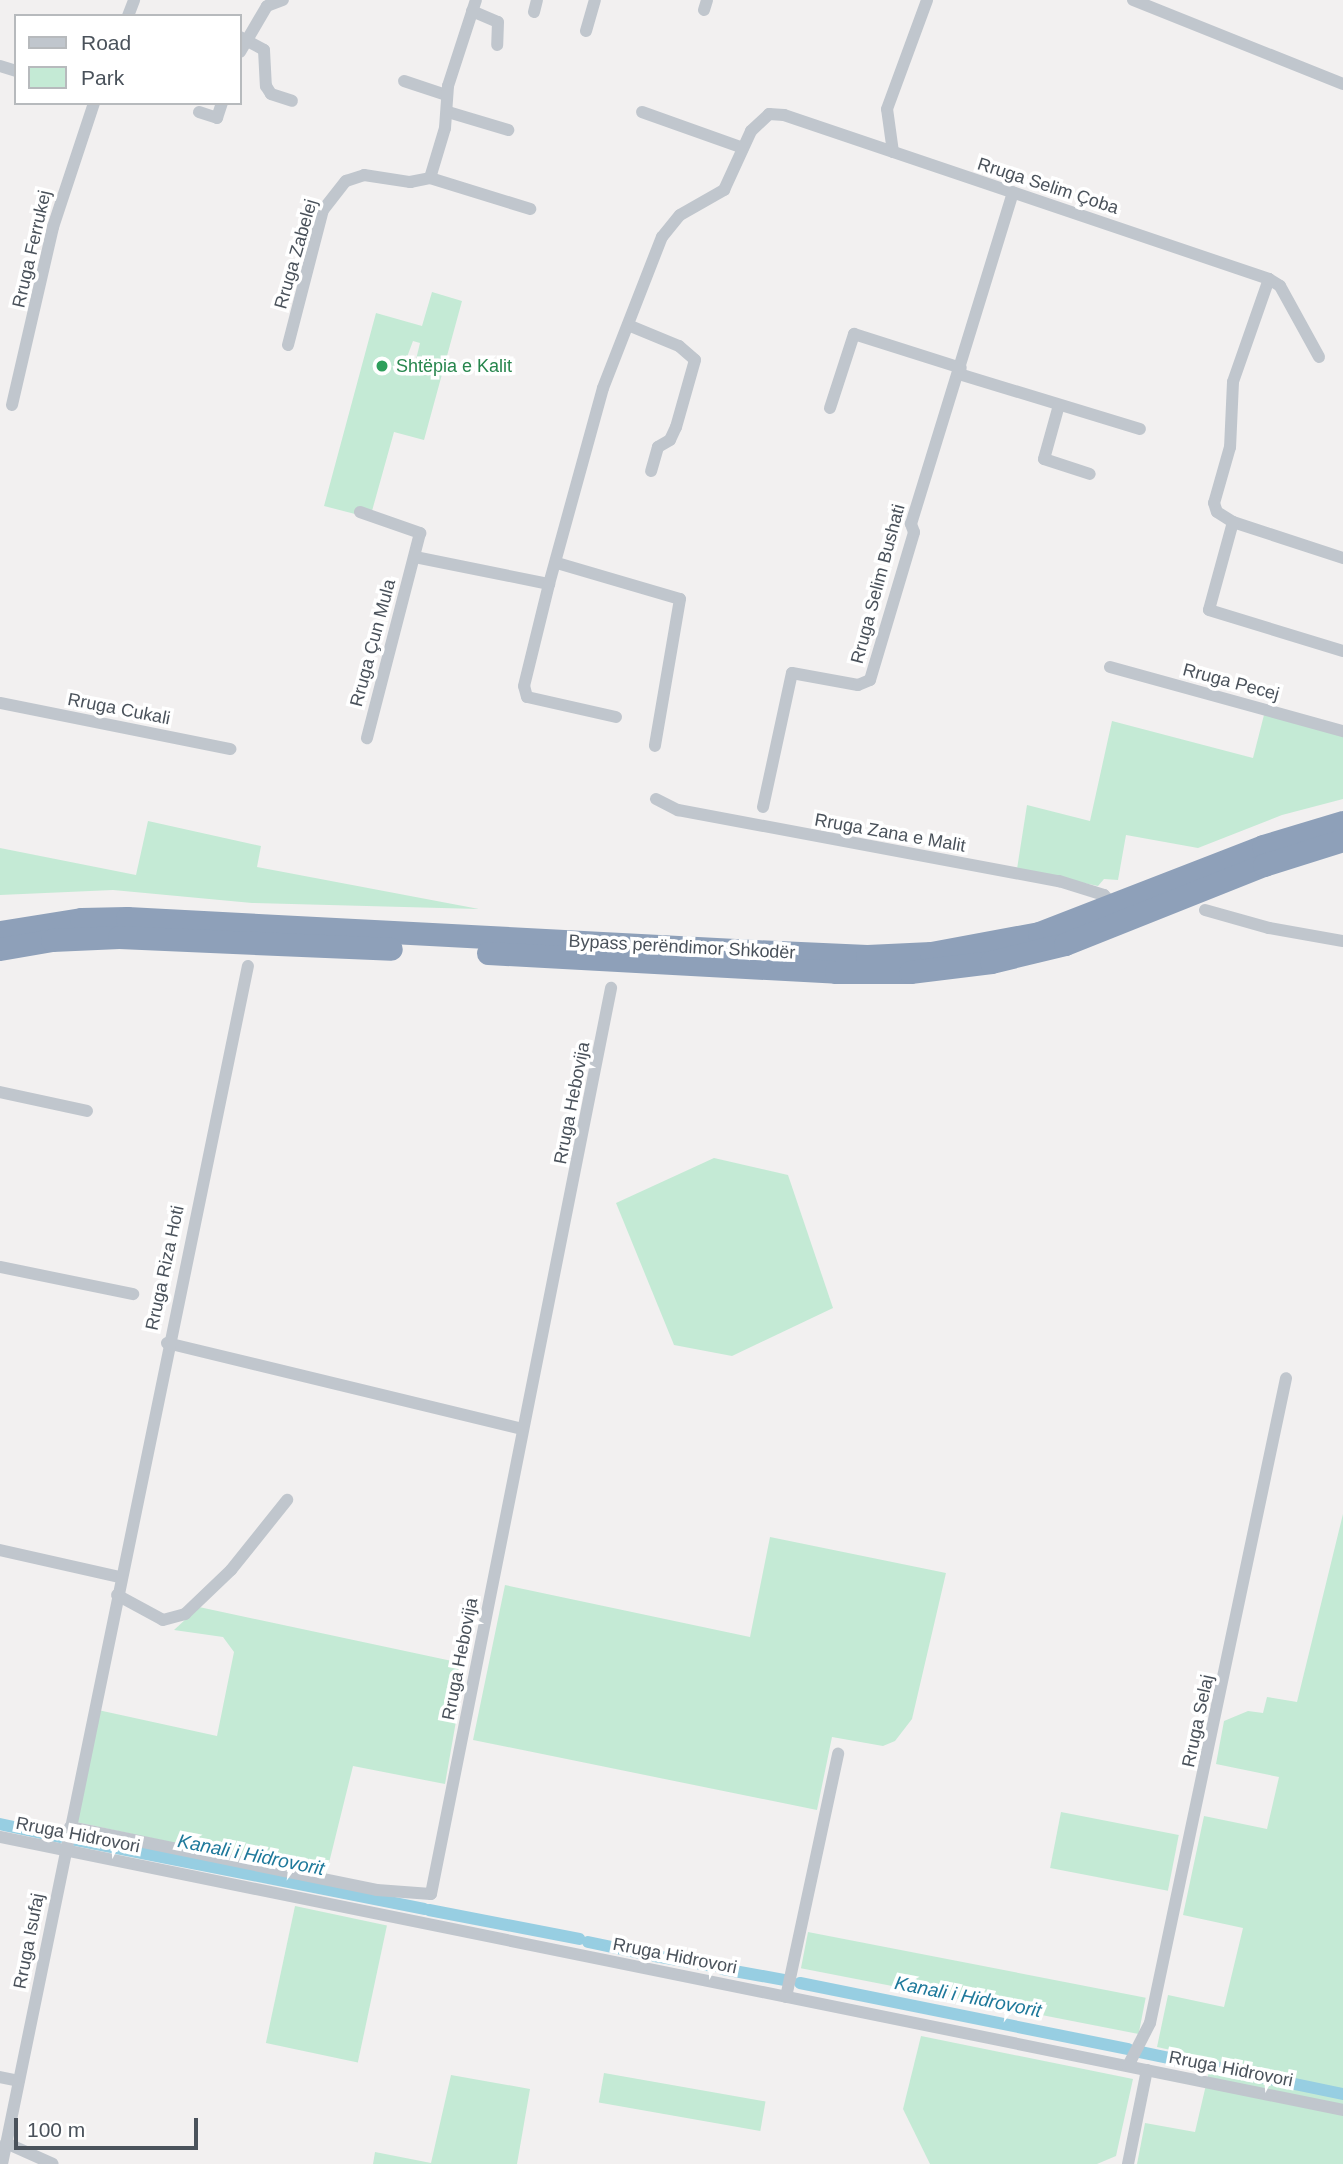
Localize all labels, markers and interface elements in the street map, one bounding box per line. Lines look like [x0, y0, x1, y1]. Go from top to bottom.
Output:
legend [14, 14, 242, 105]
text: Road [81, 31, 131, 54]
text: Park [81, 66, 124, 89]
street label: Rruga Selim Çoba [975, 153, 1121, 219]
street label: Rruga Ferrukej [8, 188, 56, 310]
street label: Rruga Zabelej [270, 197, 322, 311]
place label: Shtëpia e Kalit [396, 355, 512, 377]
marker: Shtëpia e Kalit [374, 358, 390, 374]
street label: Rruga Selim Bushati [846, 502, 910, 666]
street label: Rruga Çun Mula [346, 577, 400, 709]
street label: Rruga Pecej [1180, 659, 1282, 705]
street label: Rruga Cukali [66, 688, 172, 730]
street label: Rruga Zana e Malit [813, 809, 967, 857]
street label: Bypass perëndimor Shkodër [568, 930, 796, 964]
street label: Rruga Hebovija [550, 1040, 594, 1166]
street label: Rruga Riza Hoti [141, 1204, 189, 1332]
street label: Rruga Hebovija [438, 1596, 482, 1722]
street label: Rruga Selaj [1178, 1673, 1218, 1769]
street label: Rruga Hidrovori [14, 1812, 142, 1858]
water label: Kanali i Hidrovorit [176, 1830, 326, 1880]
street label: Rruga Isufaj [9, 1891, 49, 1991]
street label: Rruga Hidrovori [611, 1933, 739, 1979]
water label: Kanali i Hidrovorit [893, 1972, 1043, 2022]
street label: Rruga Hidrovori [1167, 2046, 1295, 2092]
scale bar [18, 2104, 201, 2148]
text: 100 m [27, 2118, 85, 2141]

